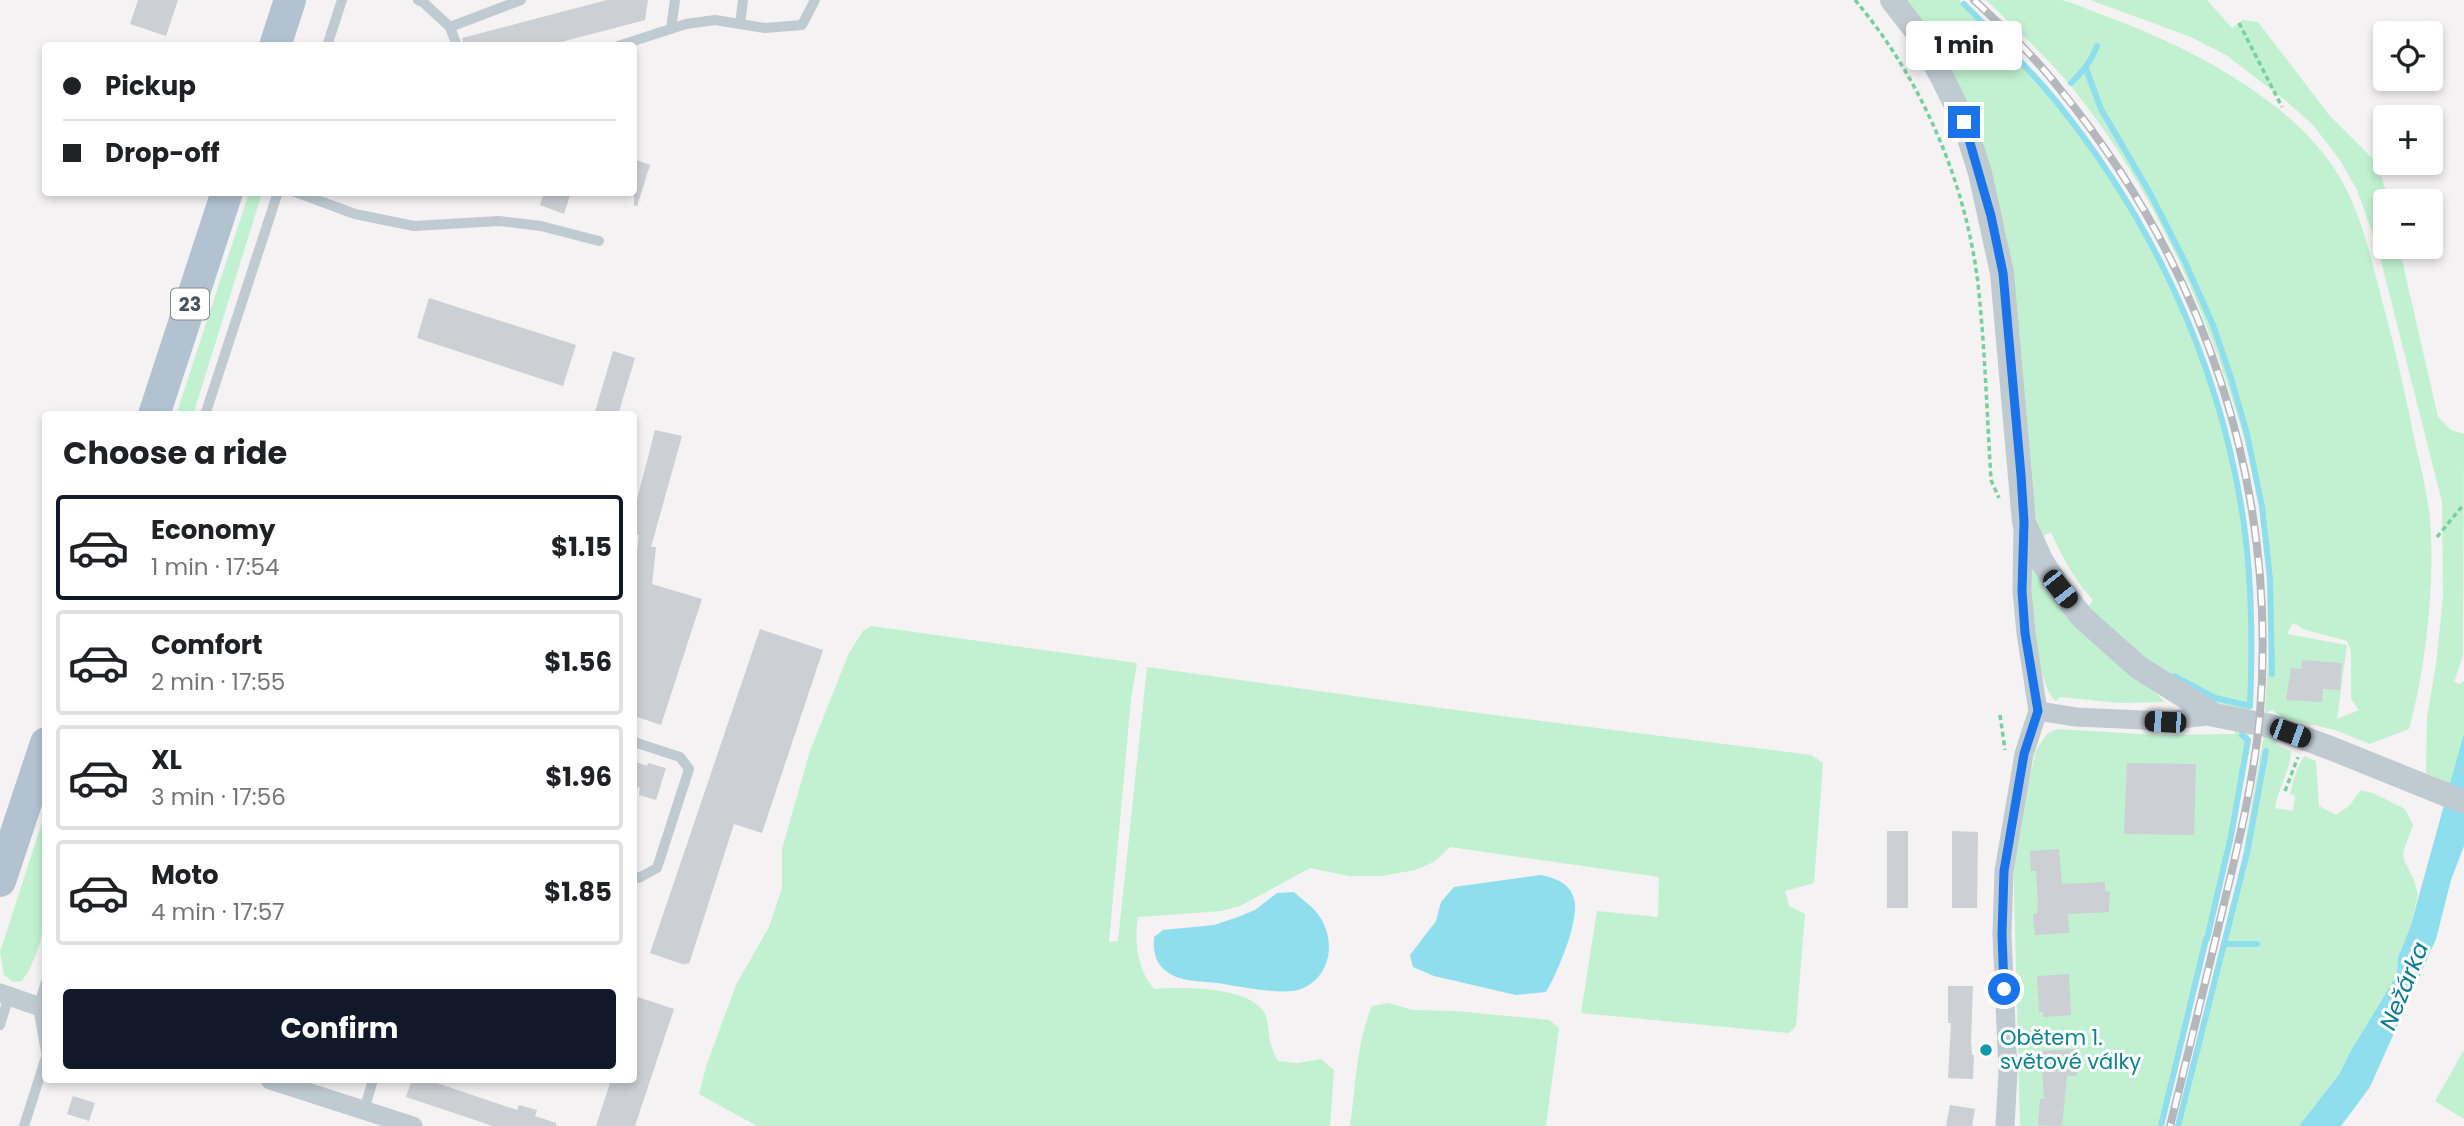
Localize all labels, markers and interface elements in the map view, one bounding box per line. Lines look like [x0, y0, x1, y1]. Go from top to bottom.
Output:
callout: 1 min [1906, 20, 2022, 69]
map controls [2373, 21, 2443, 259]
button: locate [2373, 21, 2443, 91]
text: 1 min [1934, 29, 1994, 61]
text: Pickup [105, 68, 196, 104]
button: + [2373, 105, 2443, 175]
route end [1948, 106, 1980, 138]
text: Drop-off [105, 135, 220, 171]
button: − [2373, 189, 2443, 259]
road number: 23 [171, 288, 209, 320]
text: Choose a ride [63, 430, 287, 475]
text: Economy [151, 512, 275, 548]
icon: car [67, 516, 130, 579]
text: $1.15 [551, 529, 612, 565]
text: 1 min · 17:54 [151, 551, 279, 583]
car [2039, 566, 2082, 612]
text: Comfort [151, 627, 263, 663]
icon: car [67, 631, 130, 694]
text: $1.56 [544, 644, 612, 680]
text: 2 min · 17:55 [151, 666, 285, 698]
car [2144, 710, 2187, 734]
car [2267, 716, 2314, 750]
text: XL [151, 742, 182, 778]
icon: car [67, 746, 130, 809]
text: $1.96 [545, 759, 612, 795]
text: 3 min · 17:56 [151, 781, 286, 813]
text: Moto [151, 857, 219, 893]
icon: car [67, 861, 130, 924]
text: $1.85 [544, 874, 612, 910]
text: 4 min · 17:57 [151, 896, 285, 928]
water label: Nežárka [2372, 937, 2436, 1035]
route start [1988, 973, 2020, 1005]
button: Confirm [63, 989, 616, 1069]
place label: Obětem 1. světové války [2000, 1023, 2141, 1076]
marker: Obětem 1. světové války [1978, 1042, 1994, 1058]

